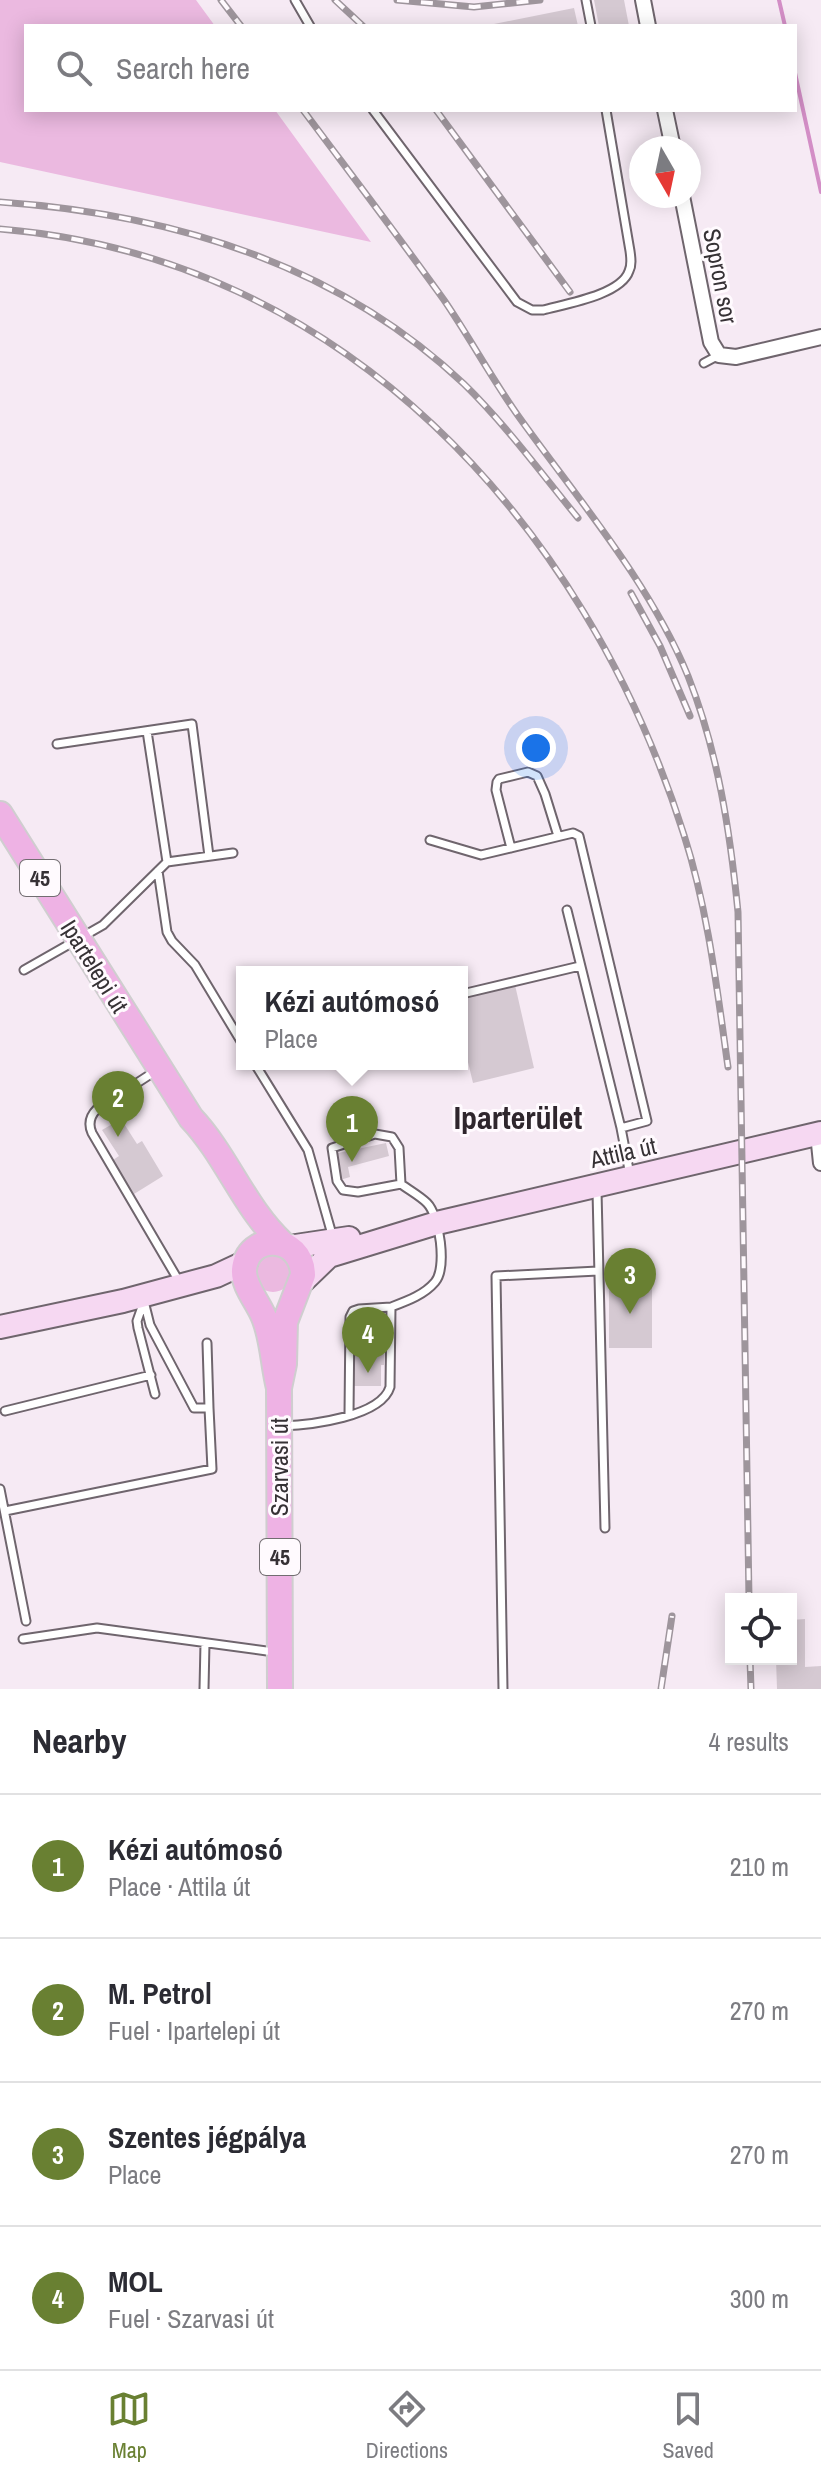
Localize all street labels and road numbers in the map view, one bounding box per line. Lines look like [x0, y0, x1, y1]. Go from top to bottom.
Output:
street label: Sopron sor [696, 226, 746, 327]
road number: 45 [20, 860, 60, 896]
street label: Ipartelepi út [54, 913, 136, 1019]
street label: Attila út [586, 1129, 660, 1175]
street label: Szarvasi út [263, 1417, 295, 1516]
road number: 45 [260, 1539, 300, 1575]

